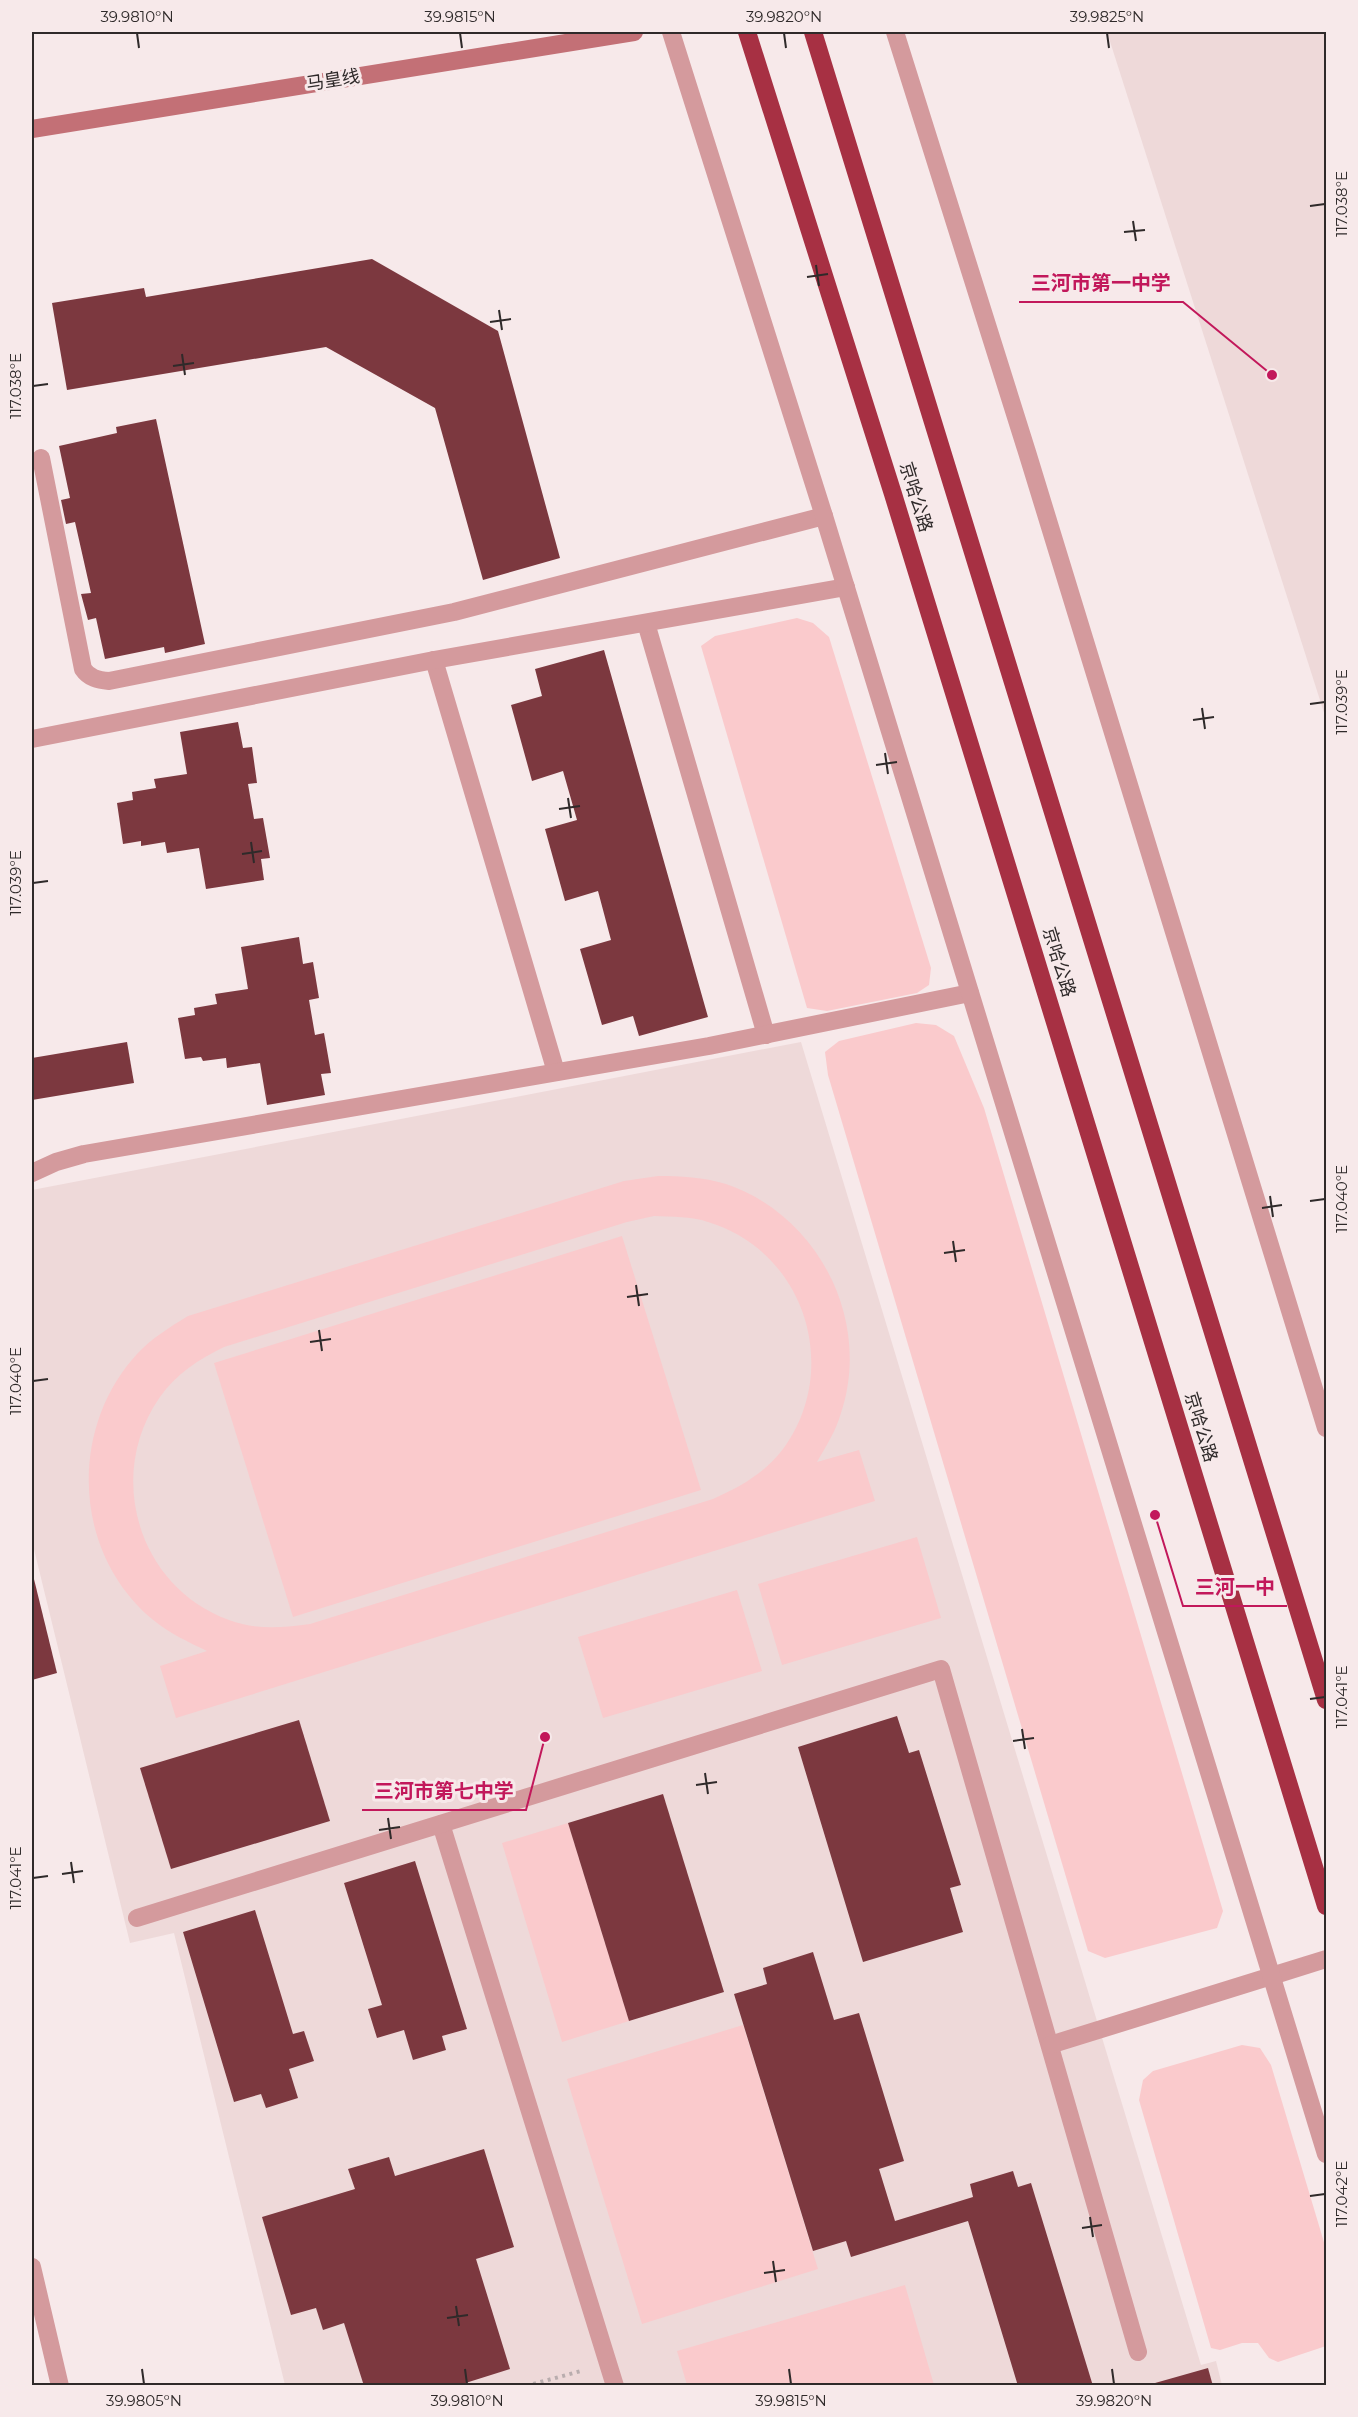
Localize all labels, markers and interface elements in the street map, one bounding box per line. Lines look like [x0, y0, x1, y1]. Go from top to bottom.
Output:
text: 39.9810°N [100, 7, 174, 26]
text: 39.9815°N [424, 7, 496, 26]
text: 39.9820°N [746, 7, 822, 26]
text: 39.9825°N [1070, 7, 1144, 26]
street label: 马皇线 [305, 65, 361, 95]
text: 117.038°E [1332, 171, 1351, 237]
callout: 三河市第一中学 [1019, 264, 1183, 302]
text: 三河市第一中学 [1031, 271, 1171, 295]
text: 117.038°E [6, 353, 25, 419]
street label: 京哈公路 [895, 459, 937, 535]
text: 117.039°E [1332, 669, 1351, 735]
text: 117.039°E [6, 850, 25, 916]
street label: 京哈公路 [1038, 924, 1080, 1000]
text: 117.040°E [1332, 1165, 1351, 1233]
text: 117.040°E [6, 1347, 25, 1415]
street label: 京哈公路 [1180, 1389, 1222, 1465]
callout: 三河一中 [1183, 1568, 1287, 1606]
text: 三河一中 [1195, 1575, 1275, 1599]
text: 117.041°E [1332, 1665, 1351, 1729]
callout: 三河市第七中学 [362, 1772, 526, 1810]
text: 三河市第七中学 [374, 1779, 514, 1803]
text: 117.041°E [6, 1846, 25, 1910]
text: 117.042°E [1332, 2161, 1351, 2227]
text: 39.9805°N [106, 2391, 182, 2410]
text: 39.9810°N [430, 2391, 504, 2410]
text: 39.9815°N [755, 2391, 827, 2410]
text: 39.9820°N [1076, 2391, 1152, 2410]

